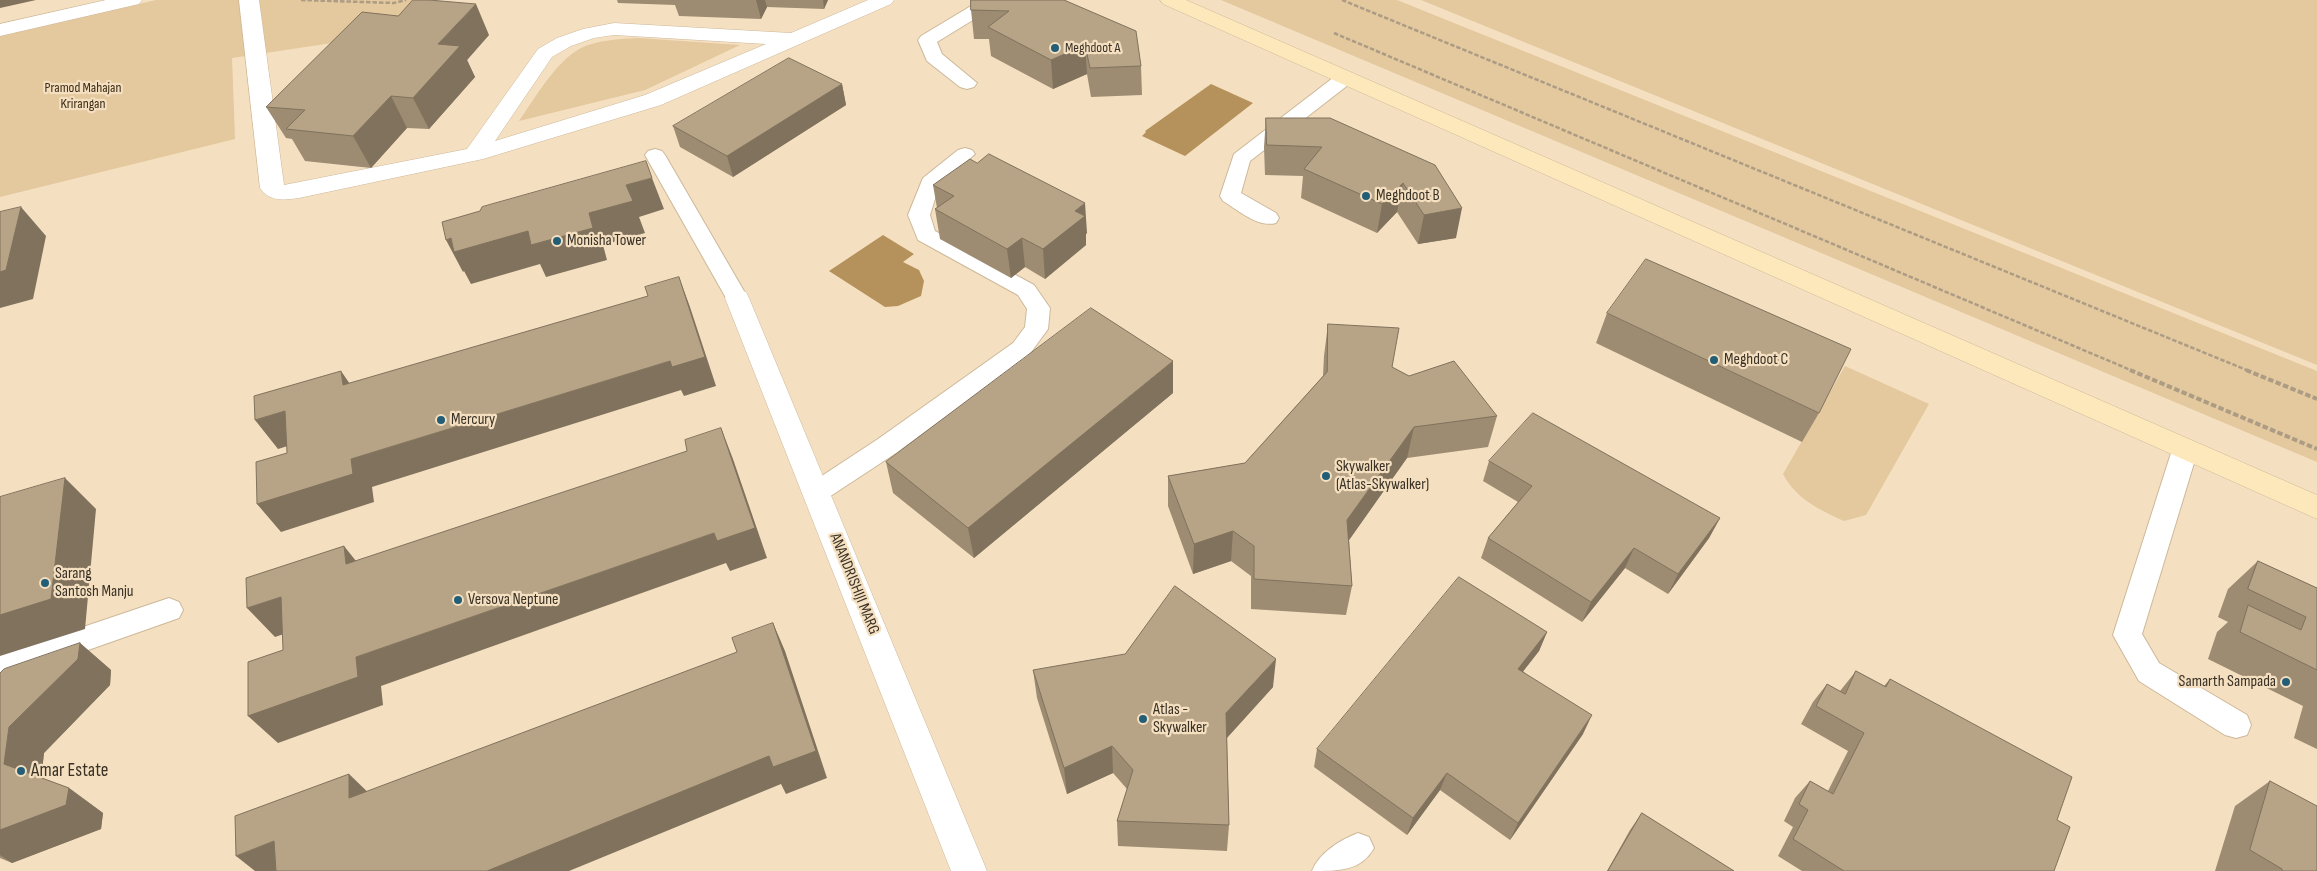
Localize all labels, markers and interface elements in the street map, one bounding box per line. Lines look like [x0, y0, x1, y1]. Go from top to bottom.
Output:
place label: Meghdoot A [1065, 40, 1120, 56]
marker: Meghdoot A [1049, 42, 1061, 54]
park label: Pramod Mahajan Krirangan [45, 80, 121, 112]
place label: Meghdoot B [1376, 186, 1440, 206]
marker: Meghdoot B [1360, 190, 1372, 202]
place label: Monisha Tower [567, 231, 646, 251]
marker: Monisha Tower [551, 235, 563, 247]
place label: Meghdoot C [1724, 350, 1788, 370]
marker: Meghdoot C [1708, 354, 1720, 366]
place label: Mercury [451, 410, 495, 430]
marker: Mercury [435, 414, 447, 426]
place label: Skywalker (Atlas-Skywalker) [1336, 457, 1429, 495]
marker: Skywalker (Atlas-Skywalker) [1320, 470, 1332, 482]
street label: ANANDRISHIJI MARG [825, 531, 883, 637]
place label: Sarang Santosh Manju [55, 564, 134, 602]
marker: Sarang Santosh Manju [39, 577, 51, 589]
place label: Versova Neptune [468, 590, 558, 610]
marker: Versova Neptune [452, 594, 464, 606]
place label: Samarth Sampada [2179, 672, 2276, 692]
marker: Samarth Sampada [2280, 676, 2292, 688]
place label: Atlas - Skywalker [1153, 700, 1207, 738]
marker: Atlas - Skywalker [1137, 713, 1149, 725]
place label: Amar Estate [31, 760, 108, 782]
marker: Amar Estate [15, 765, 27, 777]

